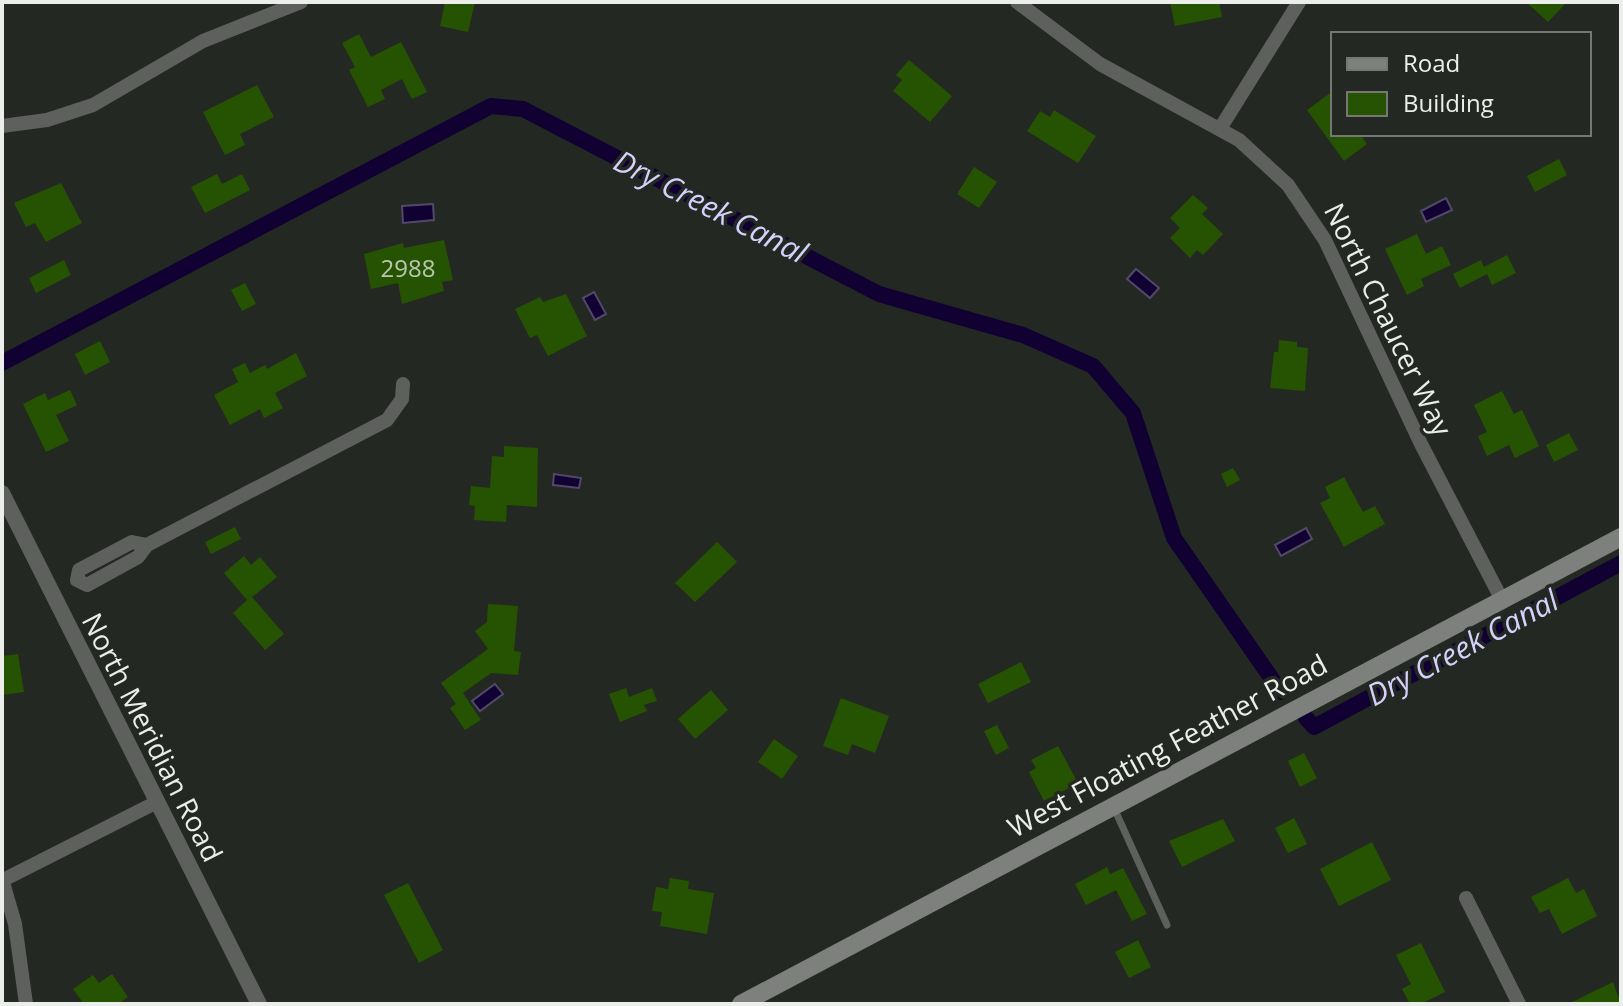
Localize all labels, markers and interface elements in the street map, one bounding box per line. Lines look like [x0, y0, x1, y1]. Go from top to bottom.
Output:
legend [1331, 32, 1591, 136]
text: Road [1403, 46, 1460, 79]
text: Building [1403, 86, 1494, 119]
water label: Dry Creek Canal [607, 140, 816, 273]
street label: North Chaucer Way [1316, 196, 1462, 443]
house number: 2988 [381, 251, 435, 284]
water label: Dry Creek Canal [1359, 579, 1566, 715]
street label: North Meridian Road [74, 606, 232, 868]
street label: West Floating Feather Road [1001, 644, 1333, 846]

